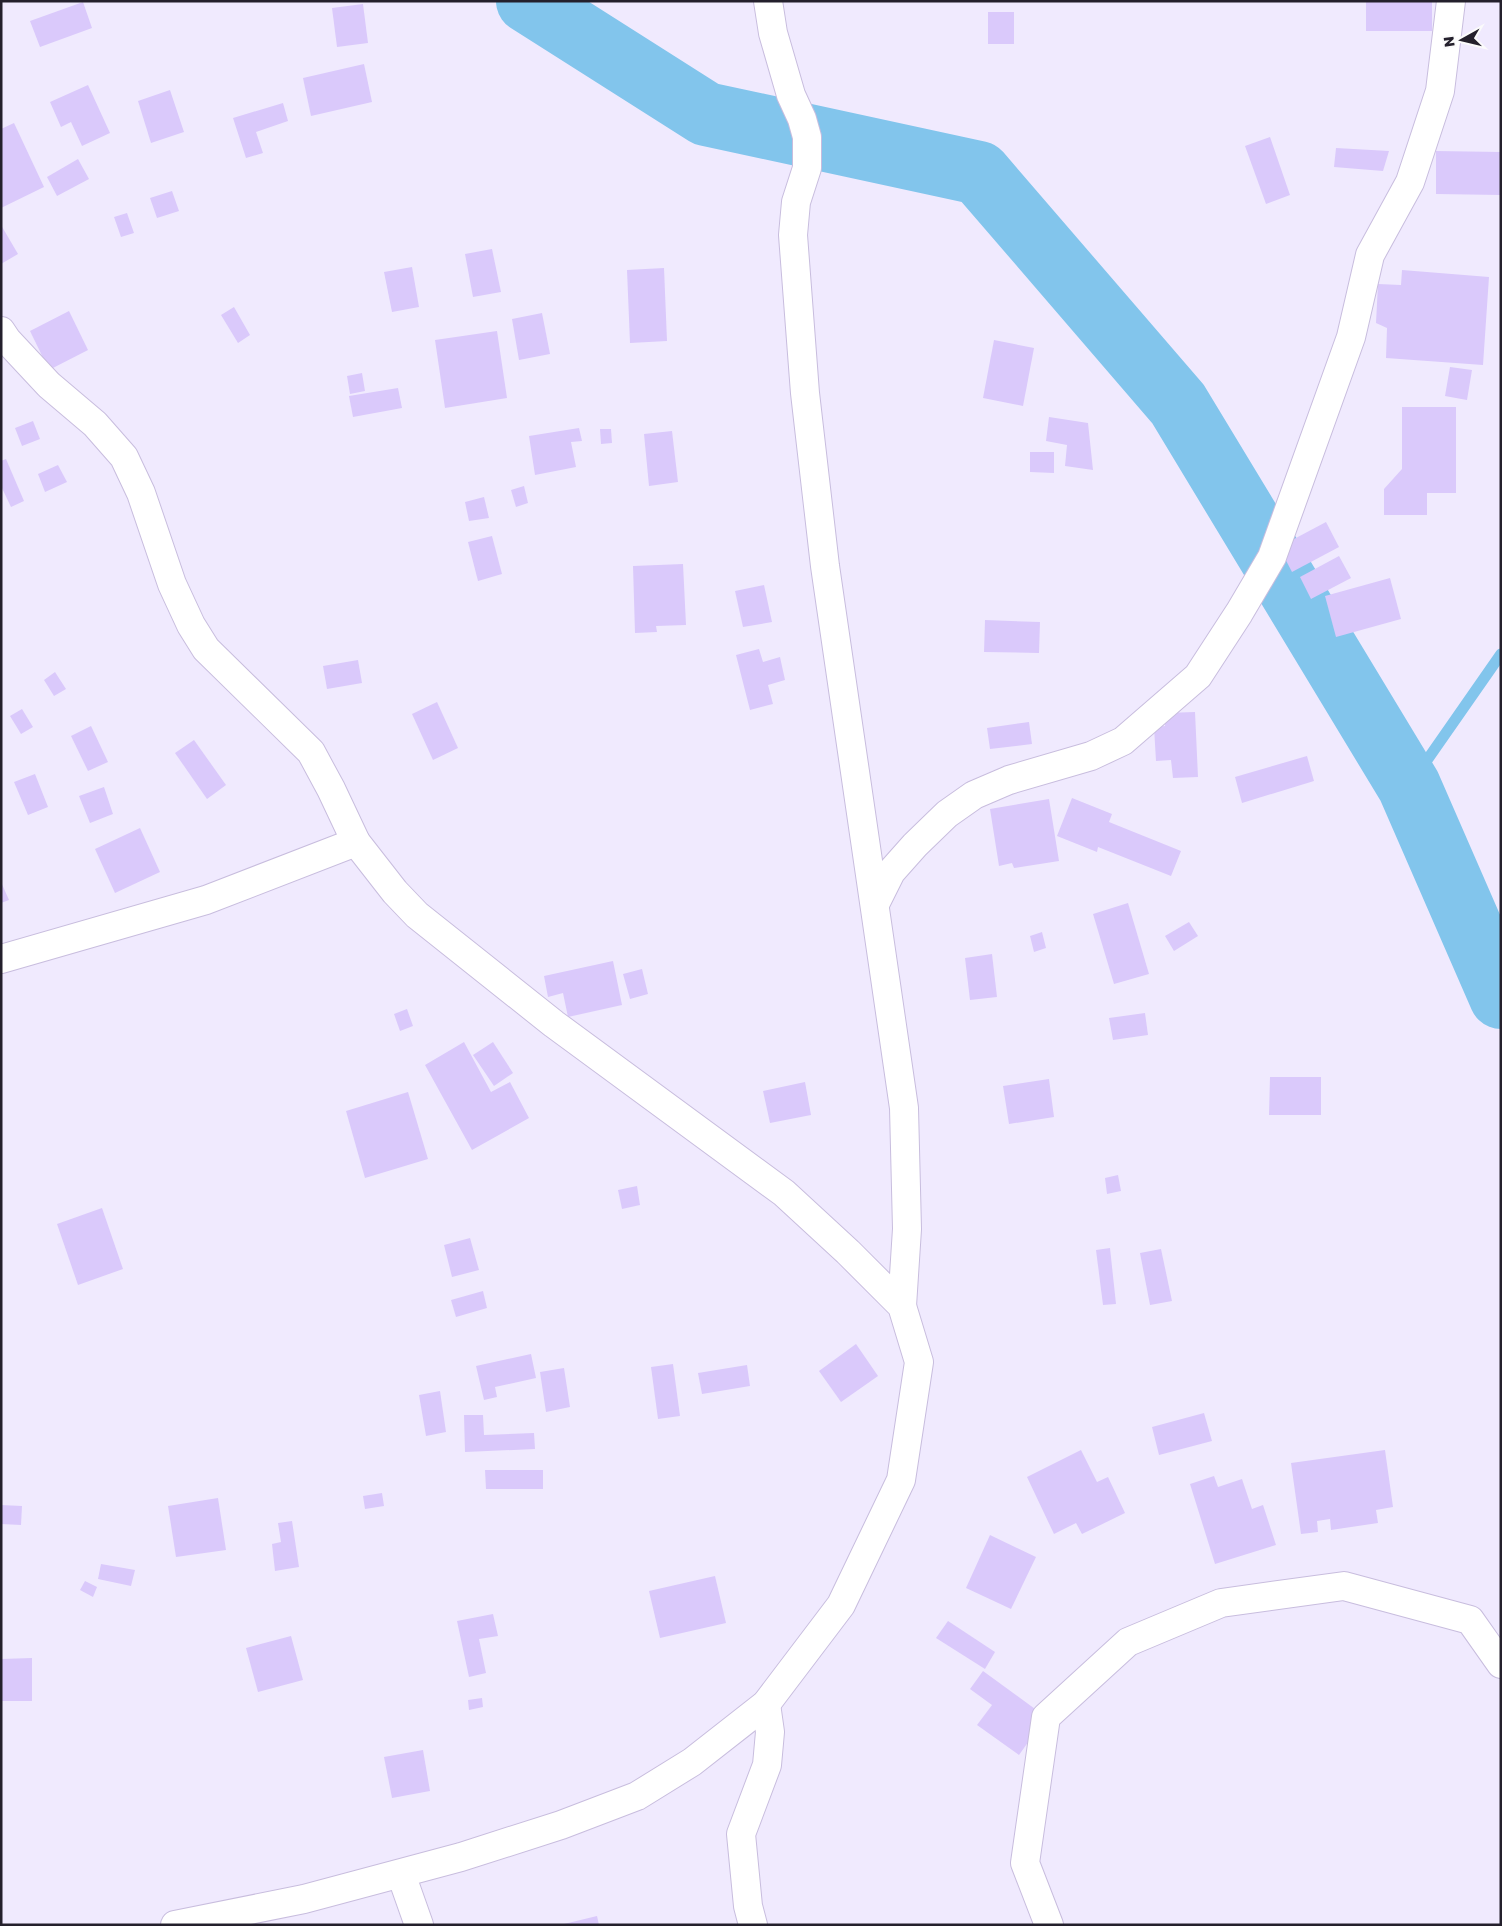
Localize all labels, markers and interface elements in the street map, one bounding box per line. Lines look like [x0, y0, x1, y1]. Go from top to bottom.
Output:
north arrow [1437, 15, 1487, 65]
text: N [1439, 35, 1458, 48]

